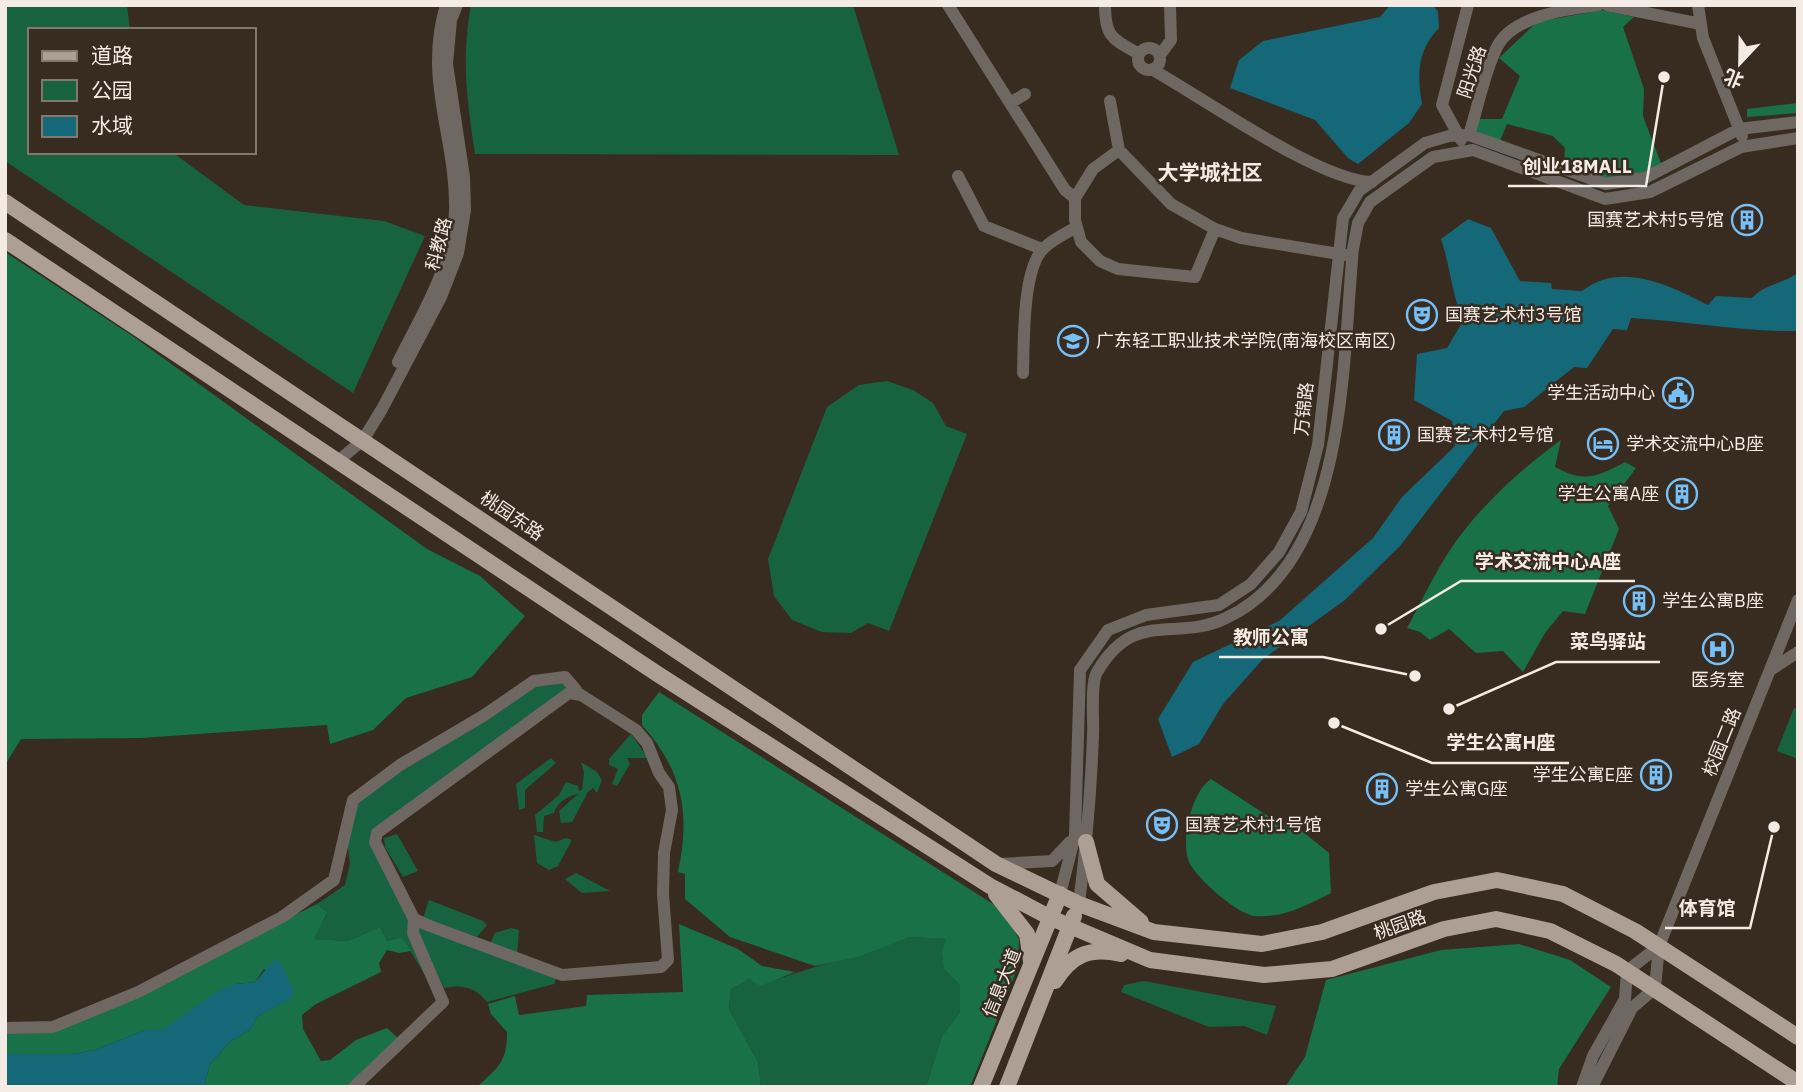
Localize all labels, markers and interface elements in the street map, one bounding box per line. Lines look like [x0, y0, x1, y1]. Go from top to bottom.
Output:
legend [28, 28, 256, 154]
north arrow [1705, 28, 1775, 98]
text: 道路 [91, 41, 133, 69]
street label: 阳光路 [1452, 43, 1491, 101]
text: 北 [1720, 64, 1747, 93]
text: 公园 [91, 76, 133, 104]
text: 水域 [91, 111, 133, 139]
callout: 创业18MALL [1508, 146, 1646, 186]
text: 创业18MALL [1522, 154, 1632, 178]
district label: 大学城社区 [1158, 158, 1263, 186]
building icon: 国赛艺术村5号馆 [1730, 203, 1764, 237]
place label: 国赛艺术村5号馆 [1587, 208, 1724, 231]
street label: 科教路 [420, 215, 457, 273]
theatre icon: 国赛艺术村3号馆 [1405, 298, 1439, 332]
place label: 国赛艺术村3号馆 [1445, 303, 1582, 326]
school or university icon: 广东轻工职业技术学院(南海校区南区) [1056, 324, 1090, 358]
place label: 广东轻工职业技术学院(南海校区南区) [1096, 329, 1396, 352]
public building icon: 学生活动中心 [1661, 376, 1695, 410]
street label: 万锦路 [1289, 381, 1318, 437]
place label: 学生活动中心 [1547, 381, 1655, 404]
building icon: 国赛艺术村2号馆 [1377, 418, 1411, 452]
place label: 国赛艺术村2号馆 [1417, 423, 1554, 446]
hotel icon: 学术交流中心B座 [1586, 427, 1620, 461]
place label: 学术交流中心B座 [1626, 432, 1764, 455]
building icon: 学生公寓A座 [1665, 477, 1699, 511]
place label: 学生公寓A座 [1557, 482, 1659, 505]
street label: 桃园东路 [476, 486, 549, 545]
callout: 学术交流中心A座 [1461, 541, 1635, 581]
text: 学术交流中心A座 [1475, 549, 1621, 573]
building icon: 学生公寓B座 [1622, 584, 1656, 618]
place label: 学生公寓B座 [1662, 589, 1764, 612]
callout: 教师公寓 [1219, 617, 1323, 657]
callout: 菜鸟驿站 [1556, 622, 1660, 662]
text: 教师公寓 [1233, 625, 1309, 649]
text: 菜鸟驿站 [1570, 629, 1646, 653]
hospital icon: 医务室 [1701, 632, 1735, 666]
place label: 医务室 [1691, 668, 1745, 691]
street label: 校园二路 [1697, 704, 1746, 779]
callout: 学生公寓H座 [1432, 723, 1569, 763]
text: 学生公寓H座 [1447, 730, 1555, 754]
building icon: 学生公寓E座 [1639, 758, 1673, 792]
place label: 学生公寓E座 [1533, 763, 1633, 786]
building icon: 学生公寓G座 [1365, 772, 1399, 806]
place label: 学生公寓G座 [1405, 777, 1508, 800]
theatre icon: 国赛艺术村1号馆 [1145, 808, 1179, 842]
place label: 国赛艺术村1号馆 [1185, 813, 1322, 836]
callout: 体育馆 [1665, 888, 1750, 928]
text: 体育馆 [1678, 896, 1736, 920]
street label: 桃园路 [1371, 904, 1429, 945]
street label: 信息大道 [977, 945, 1026, 1020]

